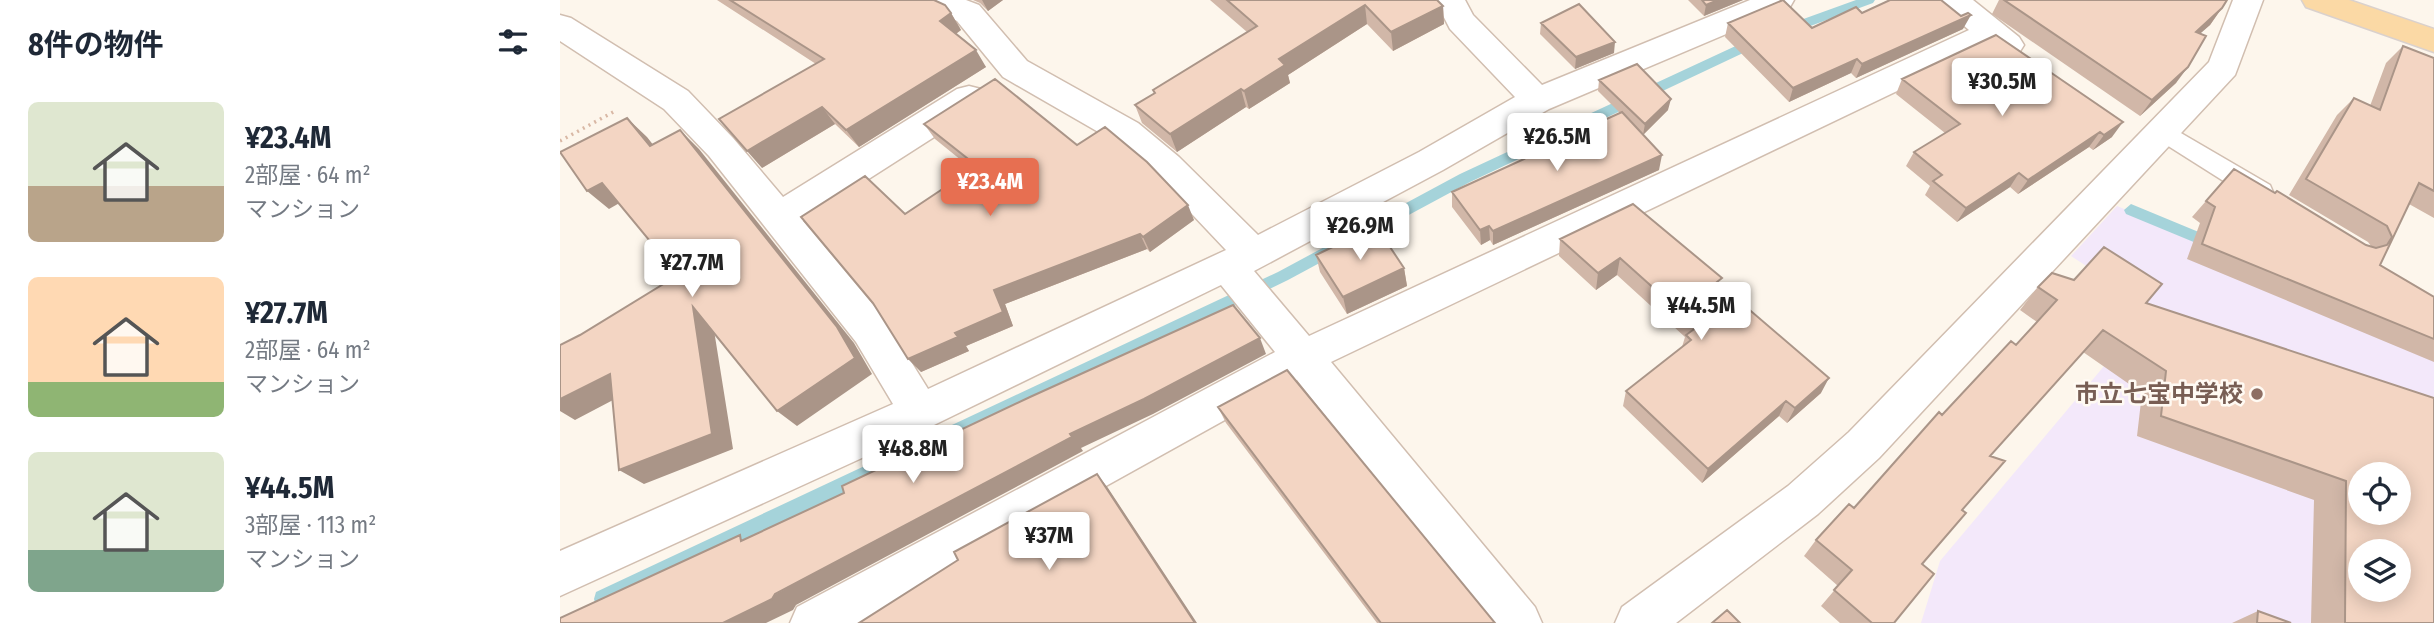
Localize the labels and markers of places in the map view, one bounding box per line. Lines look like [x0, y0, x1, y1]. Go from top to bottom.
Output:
pin: ¥30.5M [1945, 58, 2059, 118]
pin: ¥26.5M [1500, 114, 1614, 173]
pin: ¥23.4M [933, 158, 1047, 218]
pin: ¥26.9M [1303, 202, 1417, 262]
pin: ¥27.7M [635, 240, 749, 299]
pin: ¥44.5M [1644, 282, 1758, 342]
place label: 市立七宝中学校 [2075, 380, 2243, 408]
marker: 市立七宝中学校 [2249, 386, 2265, 402]
pin: ¥48.8M [856, 426, 970, 485]
pin: ¥37M [1008, 512, 1090, 572]

